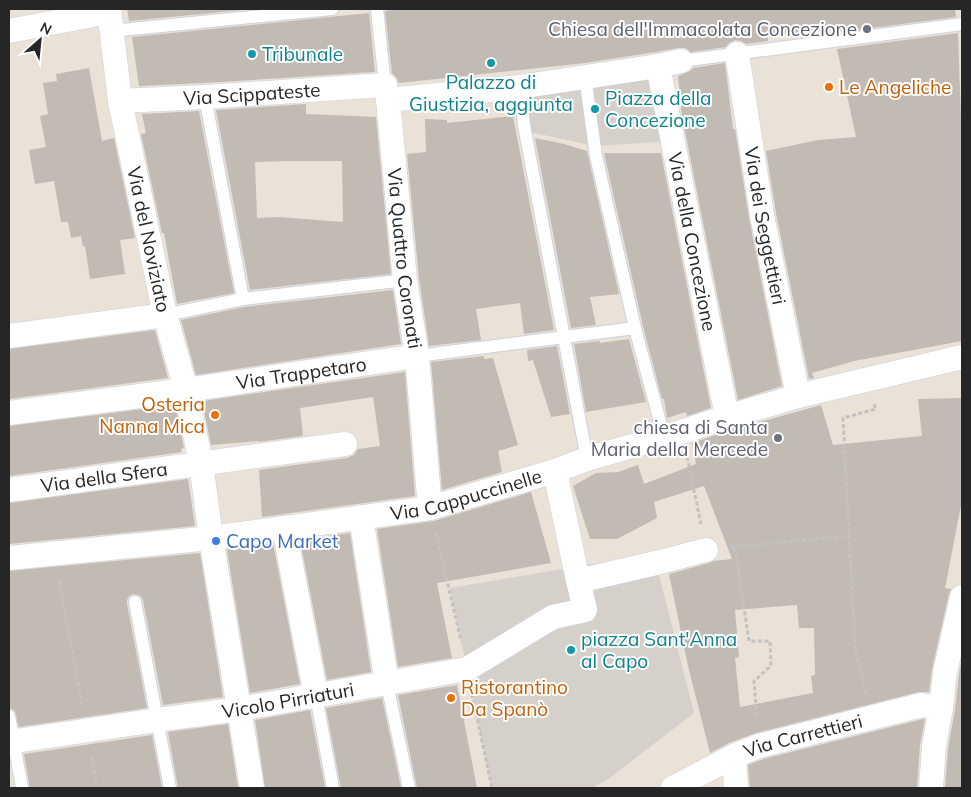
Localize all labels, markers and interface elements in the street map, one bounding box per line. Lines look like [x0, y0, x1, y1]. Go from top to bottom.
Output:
north arrow [15, 15, 65, 65]
place label: Chiesa dell'Immacolata Concezione [548, 17, 857, 41]
text: N [37, 18, 55, 39]
marker: Chiesa dell'Immacolata Concezione [861, 23, 873, 35]
place label: Tribunale [262, 42, 343, 66]
marker: Tribunale [246, 48, 258, 60]
marker: Palazzo di Giustizia, aggiunta [485, 57, 497, 69]
place label: Palazzo di Giustizia, aggiunta [409, 70, 573, 116]
place label: Le Angeliche [839, 75, 951, 99]
street label: Via Scippateste [183, 77, 321, 110]
marker: Le Angeliche [823, 81, 835, 93]
place label: Piazza della Concezione [605, 86, 711, 132]
marker: Piazza della Concezione [589, 103, 601, 115]
street label: Via dei Seggettieri [740, 145, 792, 307]
street label: Via della Concezione [663, 150, 722, 333]
street label: Via del Noviziato [122, 164, 176, 314]
street label: Via Quattro Coronati [382, 167, 428, 350]
street label: Via Trappetaro [235, 352, 368, 394]
place label: Osteria Nanna Mica [99, 392, 205, 438]
marker: Osteria Nanna Mica [209, 409, 221, 421]
place label: chiesa di Santa Maria della Mercede [591, 415, 768, 461]
marker: chiesa di Santa Maria della Mercede [772, 432, 784, 444]
street label: Via della Sfera [39, 456, 169, 498]
street label: Via Cappuccinelle [389, 464, 545, 525]
place label: Capo Market [226, 529, 339, 553]
marker: Capo Market [210, 535, 222, 547]
place label: piazza Sant'Anna al Capo [581, 627, 737, 673]
marker: piazza Sant'Anna al Capo [565, 644, 577, 656]
place label: Ristorantino Da Spanò [461, 675, 568, 721]
street label: Vicolo Pirriaturi [220, 677, 356, 723]
marker: Ristorantino Da Spanò [445, 692, 457, 704]
street label: Via Carrettieri [740, 708, 865, 763]

